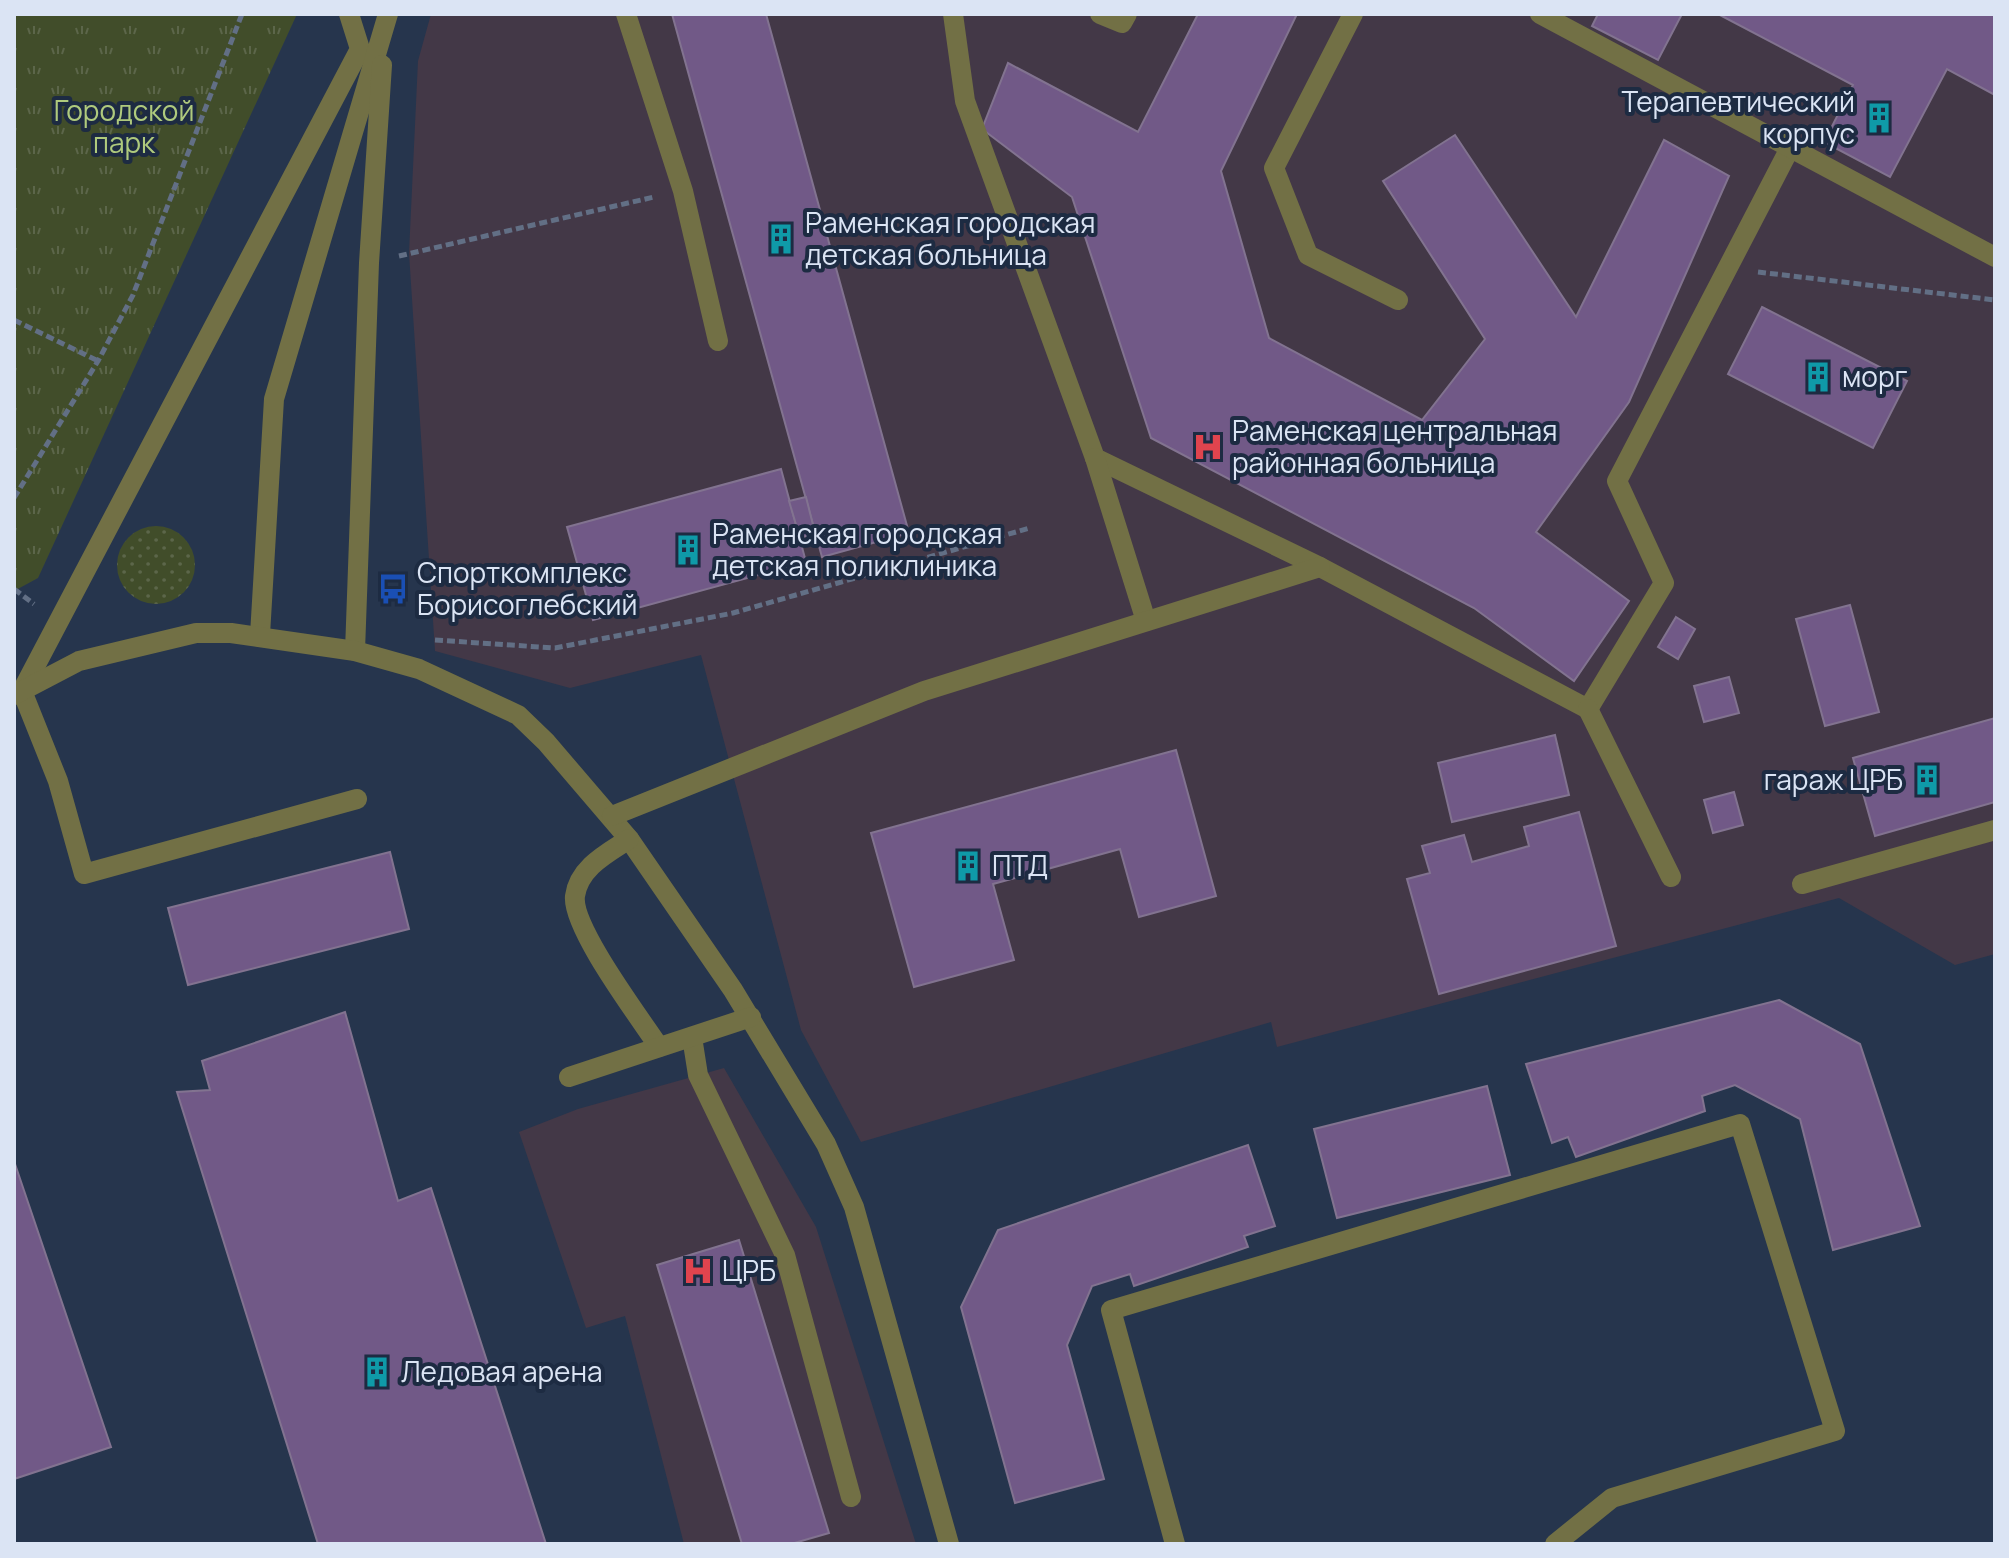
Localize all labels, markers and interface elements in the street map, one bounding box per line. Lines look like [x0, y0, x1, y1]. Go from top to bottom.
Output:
place label: Терапевтический корпус [1622, 82, 1855, 152]
park label: Городской парк [54, 91, 194, 161]
building icon: Терапевтический корпус [1862, 101, 1896, 135]
place label: Раменская городская детская больница [805, 203, 1095, 273]
building icon: Раменская городская детская больница [764, 222, 798, 256]
place label: морг [1842, 357, 1908, 395]
building icon: морг [1801, 360, 1835, 394]
place label: Раменская центральная районная больница [1232, 411, 1558, 481]
hospital icon: Раменская центральная районная больница [1191, 430, 1225, 464]
place label: Раменская городская детская поликлиника [712, 514, 1002, 584]
building icon: Раменская городская детская поликлиника [671, 533, 705, 567]
place label: Спорткомплекс Борисоглебский [417, 553, 637, 623]
bus stop icon: Спорткомплекс Борисоглебский [376, 572, 410, 606]
place label: гараж ЦРБ [1764, 760, 1903, 798]
building icon: гараж ЦРБ [1910, 763, 1944, 797]
place label: ПТД [992, 846, 1048, 884]
building icon: ПТД [951, 849, 985, 883]
place label: ЦРБ [722, 1251, 776, 1289]
hospital icon: ЦРБ [681, 1254, 715, 1288]
place label: Ледовая арена [401, 1352, 603, 1390]
building icon: Ледовая арена [360, 1355, 394, 1389]

